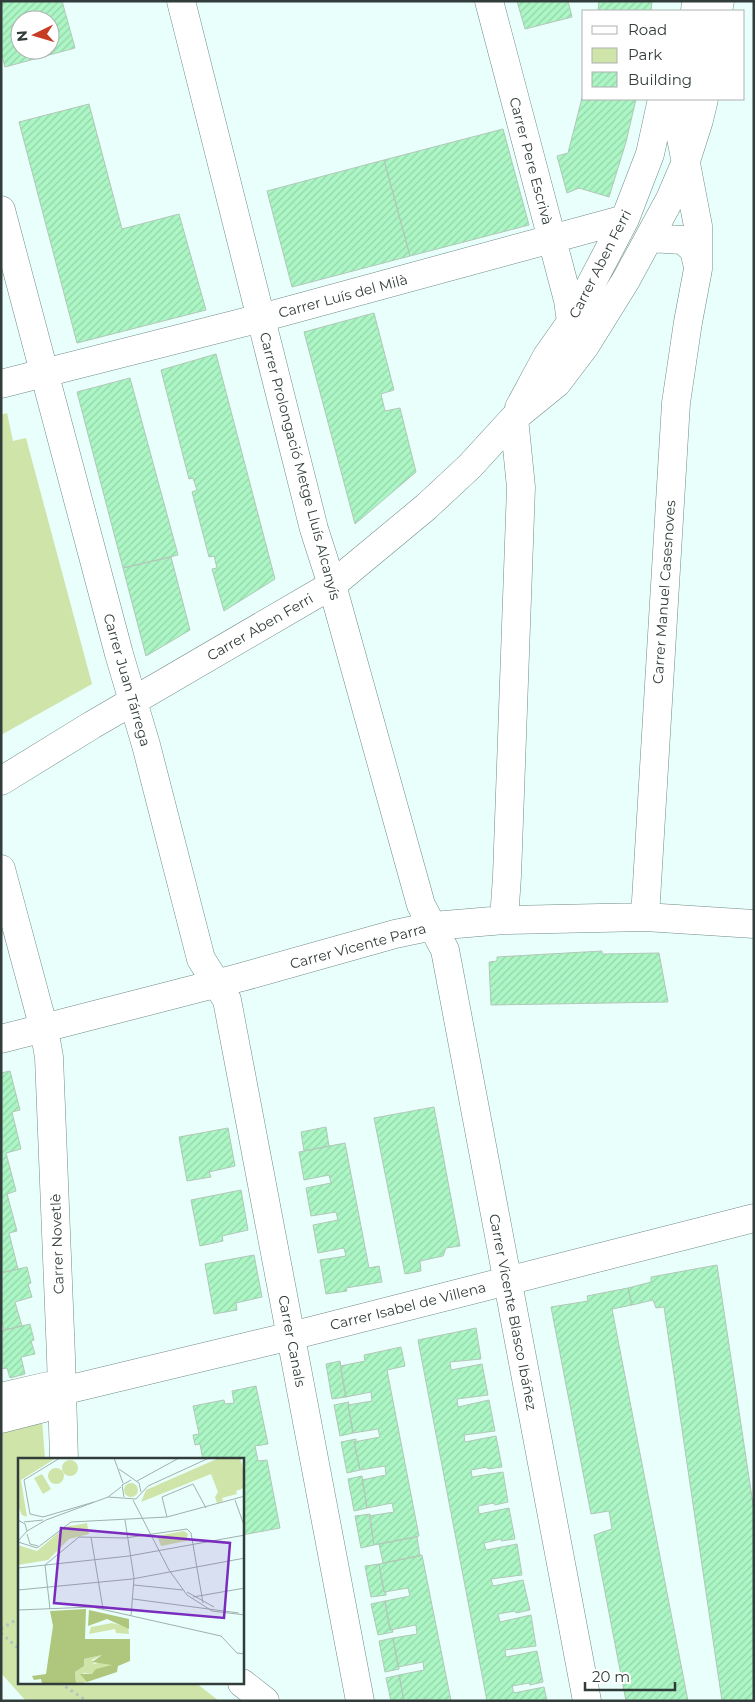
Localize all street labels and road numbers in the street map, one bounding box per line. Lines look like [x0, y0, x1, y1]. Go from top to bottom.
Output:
street label: Carrer Pere Escrivà [505, 95, 557, 227]
street label: Carrer Aben Ferri [565, 207, 635, 321]
street label: Carrer Luís del Milà [276, 270, 410, 322]
street label: Carrer Prolongació Metge Lluís Alcanyís [256, 330, 345, 602]
street label: Carrer Manuel Casesnoves [649, 499, 679, 684]
street label: Carrer Aben Ferri [204, 589, 316, 665]
street label: Carrer Juan Tárrega [99, 611, 155, 749]
street label: Carrer Vicente Parra [288, 919, 428, 973]
street label: Carrer Novetlè [46, 1193, 68, 1295]
street label: Carrer Vicente Blasco Ibáñez [485, 1212, 541, 1412]
street label: Carrer Isabel de Villena [328, 1278, 488, 1334]
street label: Carrer Canals [274, 1294, 310, 1389]

